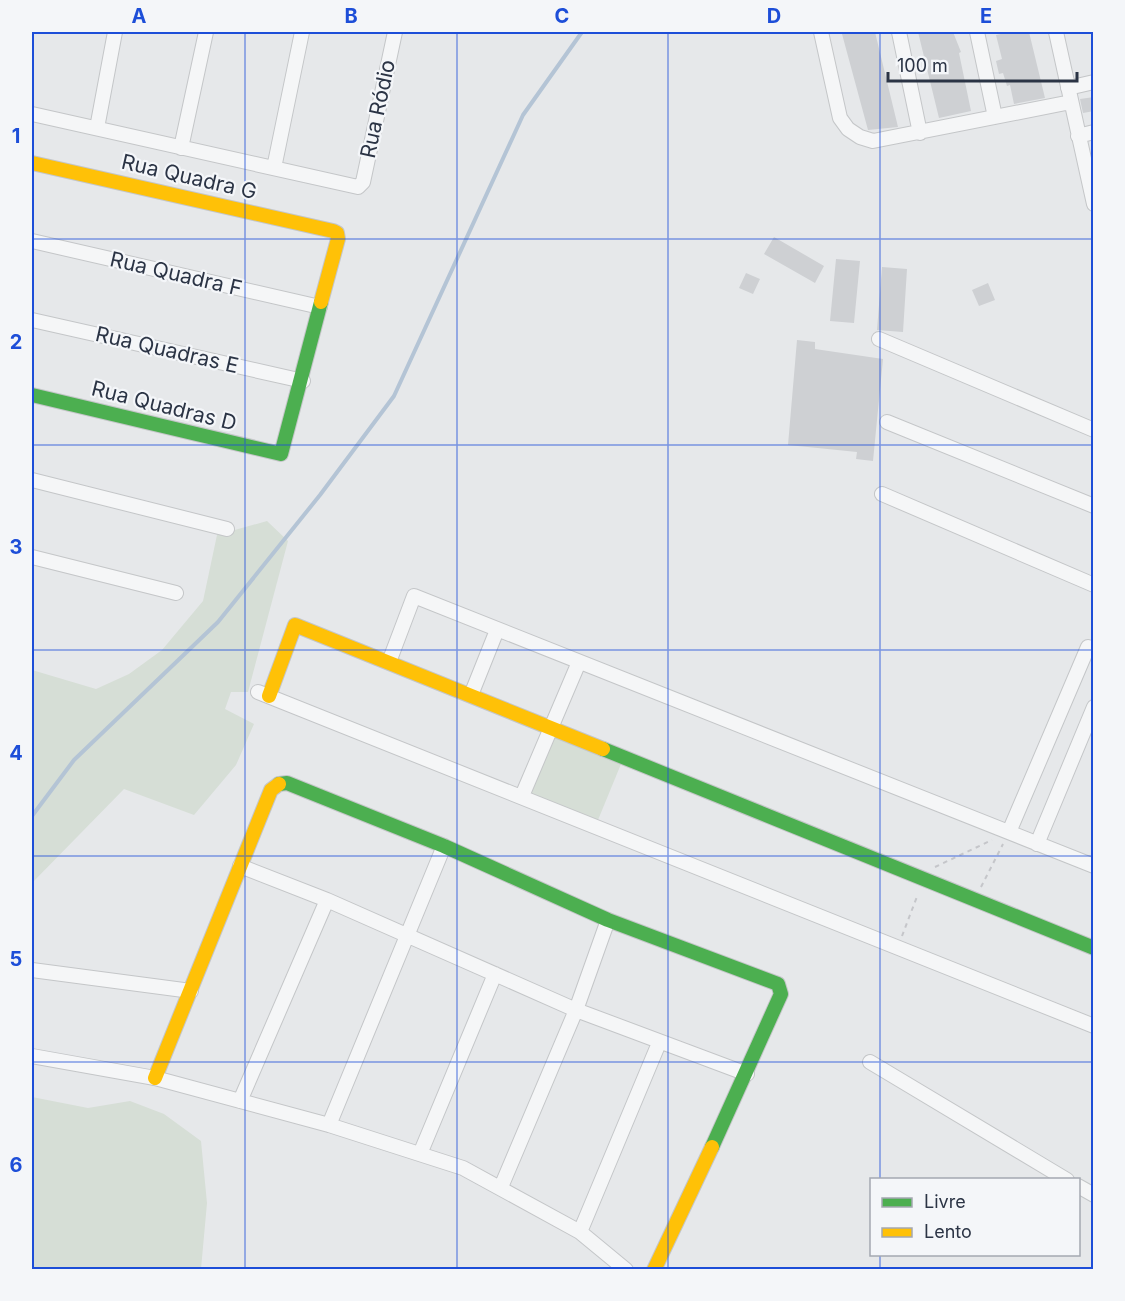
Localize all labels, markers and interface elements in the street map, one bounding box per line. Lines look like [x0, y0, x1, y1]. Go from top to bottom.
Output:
text: A [132, 4, 147, 28]
text: B [344, 4, 358, 28]
text: C [555, 4, 569, 28]
text: D [767, 4, 781, 28]
text: E [980, 4, 992, 28]
scale bar [888, 45, 1077, 83]
text: 100 m [897, 55, 948, 76]
street label: Rua Ródio [355, 57, 400, 160]
text: 1 [12, 124, 20, 148]
street label: Rua Quadra G [119, 149, 259, 204]
street label: Rua Quadra F [108, 246, 245, 301]
street label: Rua Quadras E [93, 321, 241, 378]
text: 2 [10, 330, 22, 354]
street label: Rua Quadras D [89, 375, 239, 436]
text: 3 [10, 535, 22, 559]
text: 4 [9, 741, 23, 765]
text: 5 [10, 947, 22, 971]
text: 6 [10, 1153, 23, 1177]
legend [870, 1178, 1080, 1256]
text: Livre [924, 1191, 966, 1212]
text: Lento [924, 1221, 972, 1242]

